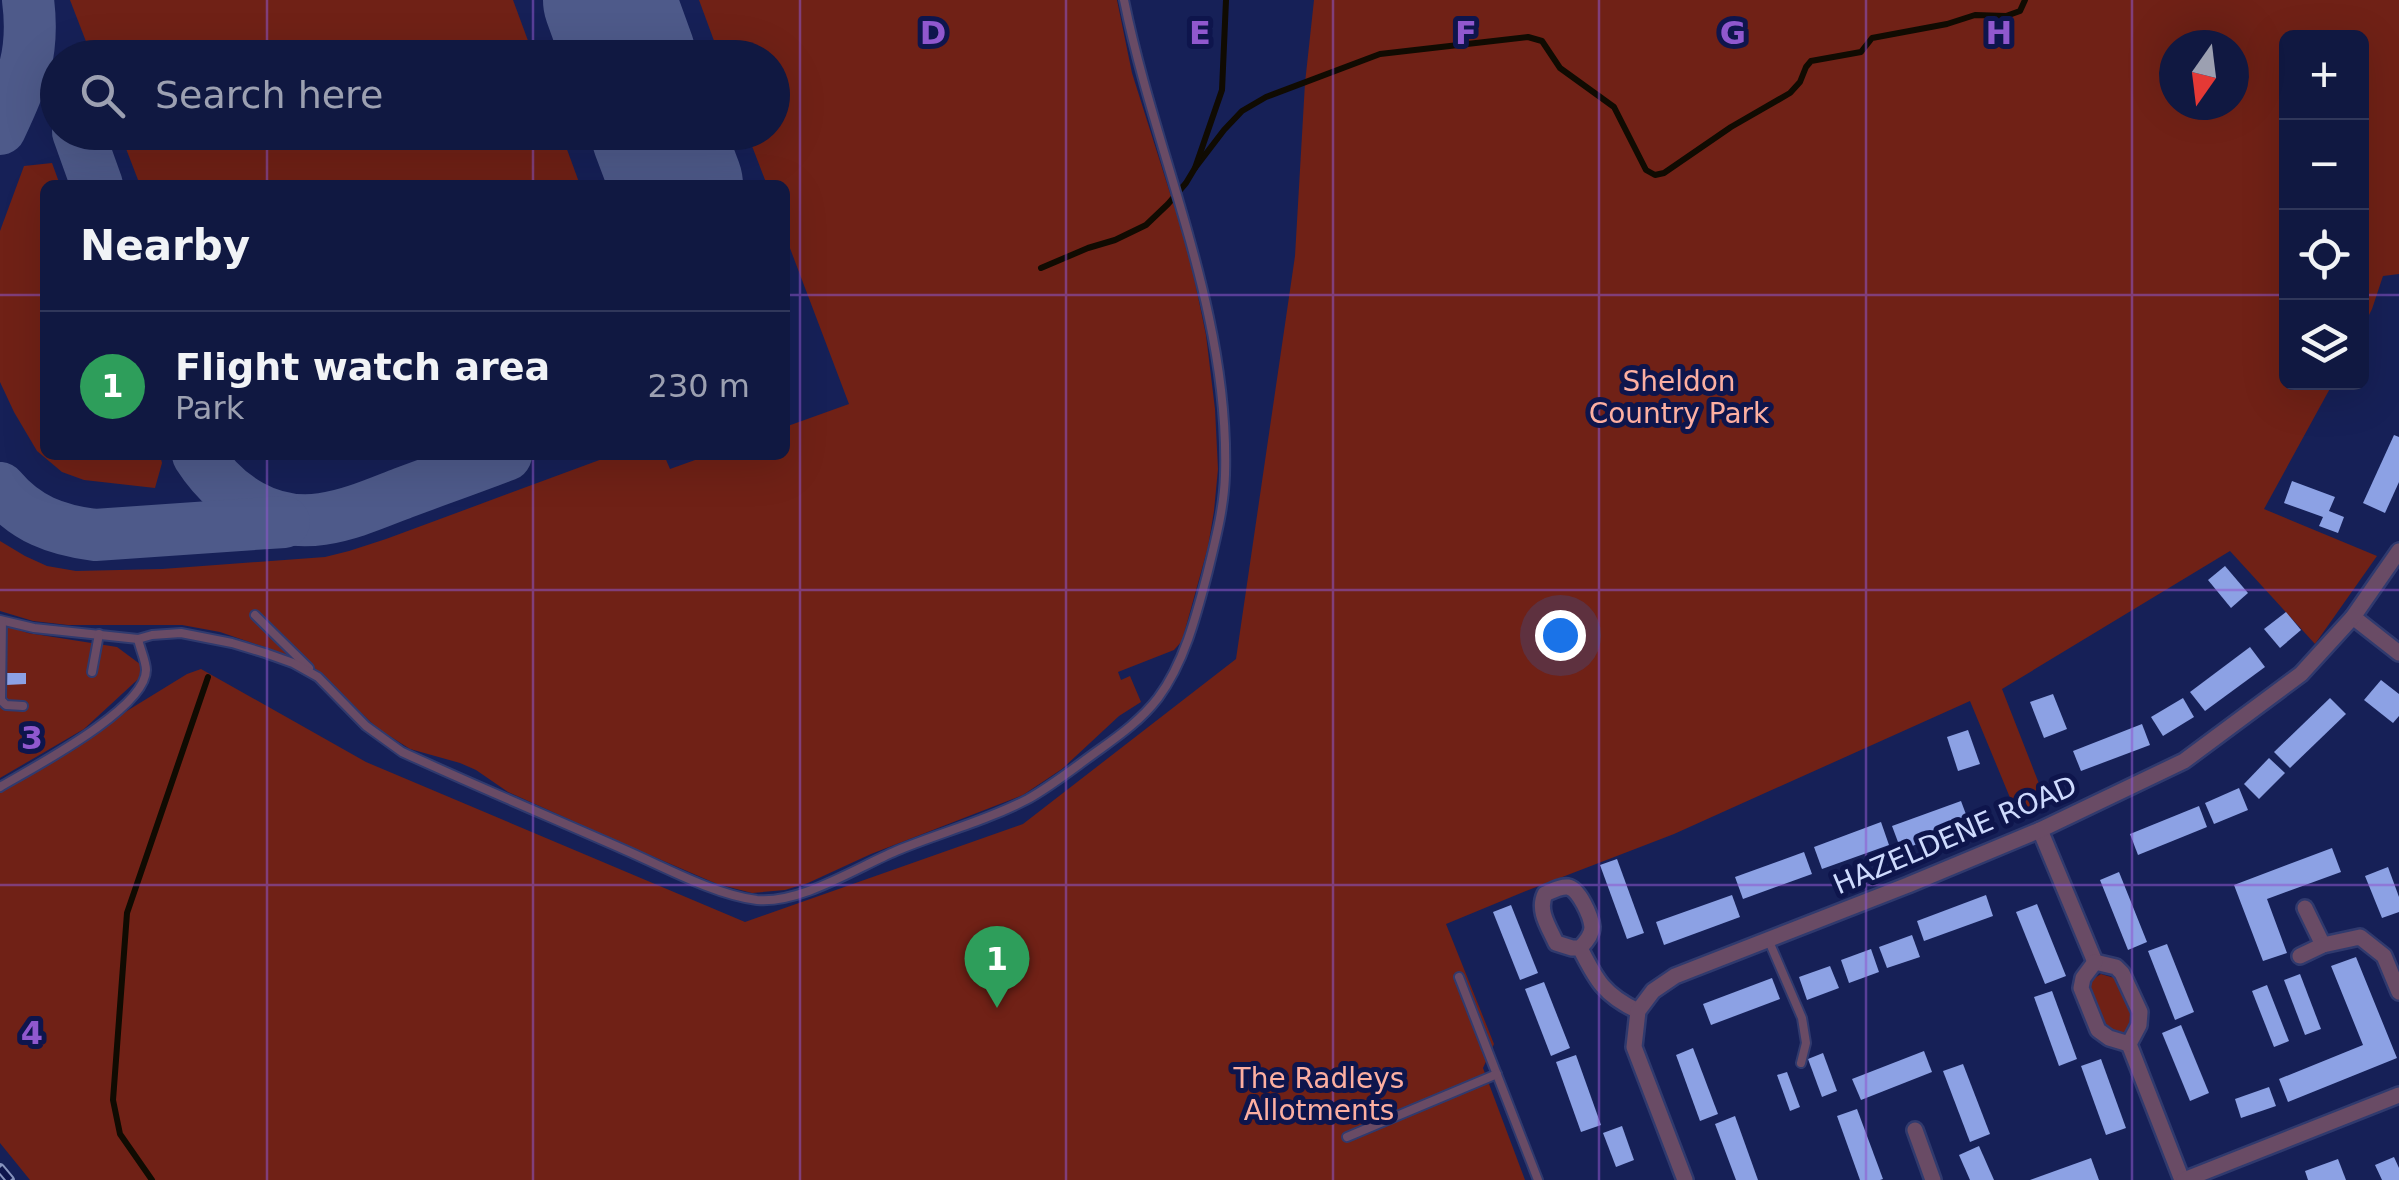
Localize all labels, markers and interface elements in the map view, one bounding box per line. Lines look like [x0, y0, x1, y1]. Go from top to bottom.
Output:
text: D [920, 14, 946, 52]
text: E [1189, 14, 1211, 52]
text: F [1455, 14, 1477, 52]
text: G [1720, 14, 1746, 52]
text: H [1986, 14, 2012, 52]
north arrow [2159, 30, 2249, 120]
map controls [2279, 30, 2369, 390]
button: + [2279, 30, 2369, 120]
search box [40, 40, 790, 150]
icon: search [75, 68, 130, 123]
text: Search here [155, 73, 383, 117]
button: − [2279, 120, 2369, 210]
button: locate [2279, 210, 2369, 300]
text: Nearby [80, 221, 250, 270]
button: layers [2279, 300, 2369, 390]
text: Flight watch area [175, 345, 550, 389]
park label: Sheldon Country Park [1589, 365, 1770, 430]
text: 1 [101, 367, 124, 405]
text: 230 m [648, 367, 750, 405]
text: Park [175, 389, 244, 427]
your location [1535, 610, 1586, 661]
text: 3 [21, 719, 43, 757]
street label: HAZELDENE ROAD [1828, 769, 2082, 901]
pin: 1 [964, 926, 1030, 1008]
text: 4 [21, 1014, 43, 1052]
park label: The Radleys Allotments [1233, 1062, 1404, 1127]

